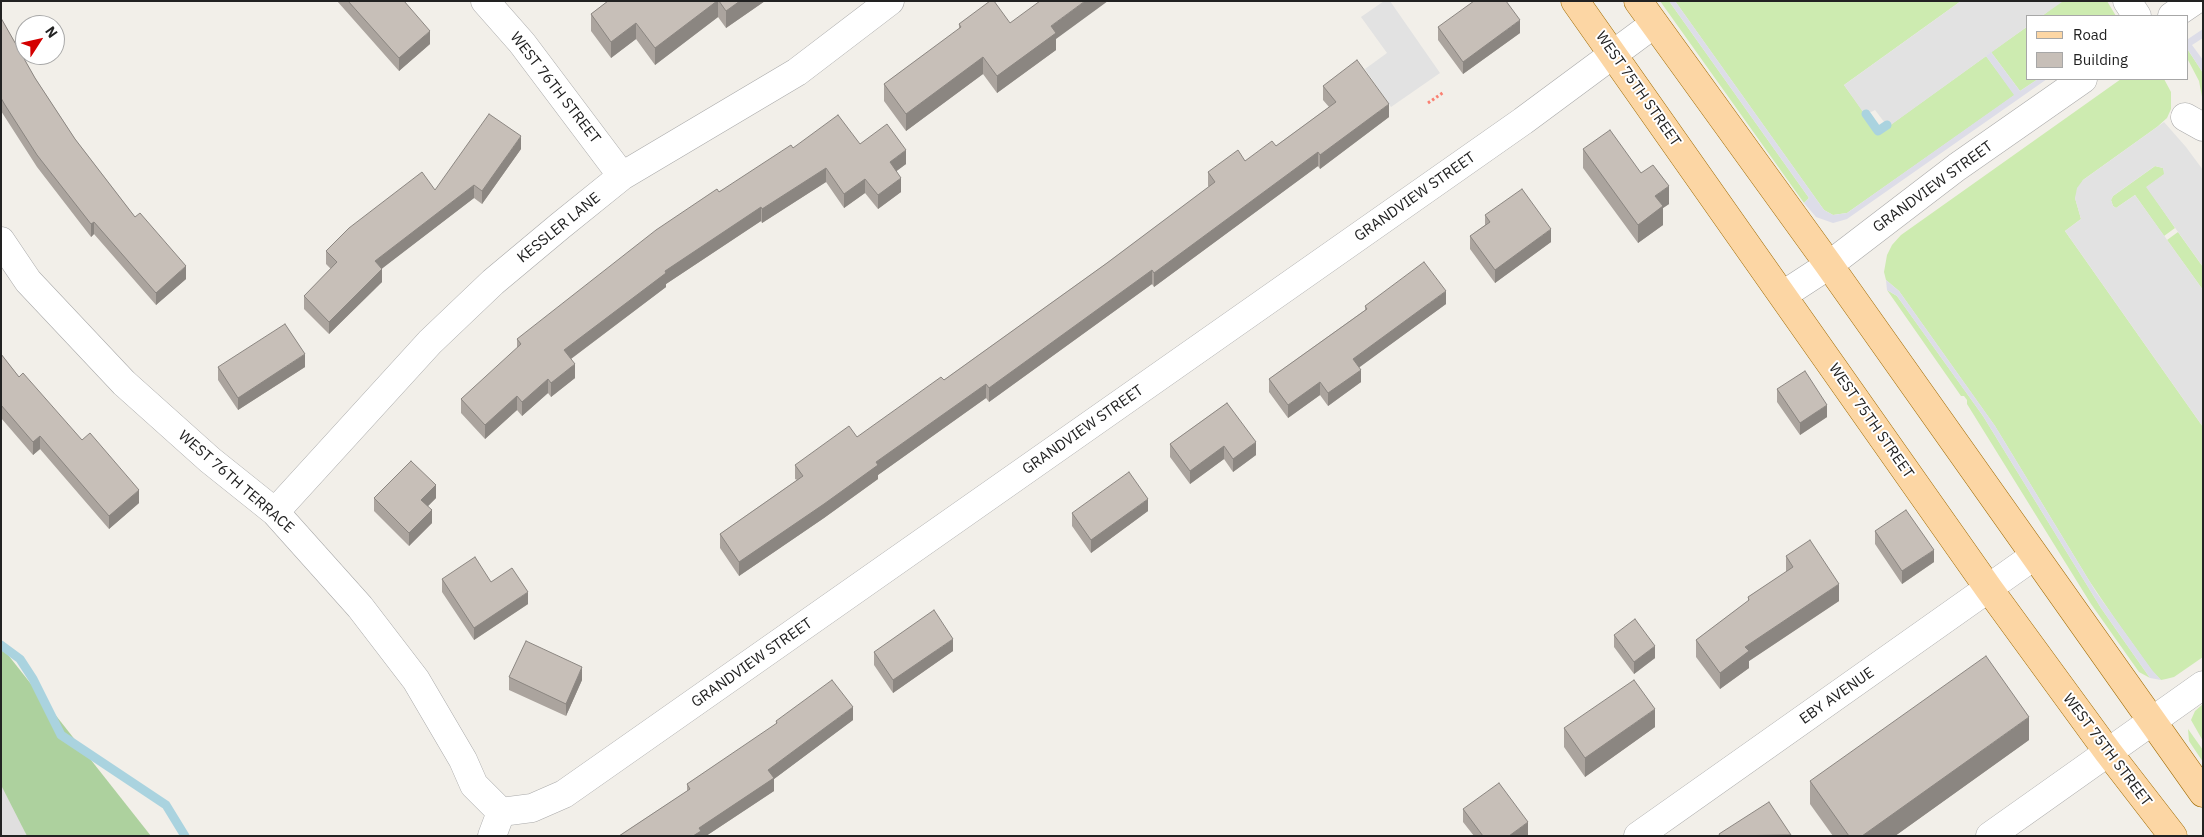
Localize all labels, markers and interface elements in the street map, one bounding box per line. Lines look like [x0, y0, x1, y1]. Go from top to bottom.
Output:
north arrow [15, 15, 65, 65]
legend [2026, 15, 2189, 80]
text: N [41, 23, 62, 41]
text: Road [2073, 25, 2108, 44]
street label: WEST 75TH STREET [1592, 28, 1684, 150]
street label: WEST 76TH STREET [506, 29, 604, 147]
text: Building [2073, 50, 2128, 69]
street label: GRANDVIEW STREET [1870, 137, 1996, 237]
street label: GRANDVIEW STREET [1351, 148, 1479, 246]
street label: KESSLER LANE [514, 189, 604, 267]
street label: WEST 75TH STREET [1825, 360, 1917, 482]
street label: GRANDVIEW STREET [1019, 381, 1147, 479]
street label: WEST 76TH TERRACE [174, 427, 298, 537]
street label: GRANDVIEW STREET [688, 614, 816, 712]
street label: EBY AVENUE [1796, 664, 1878, 728]
street label: WEST 75TH STREET [2059, 690, 2155, 810]

